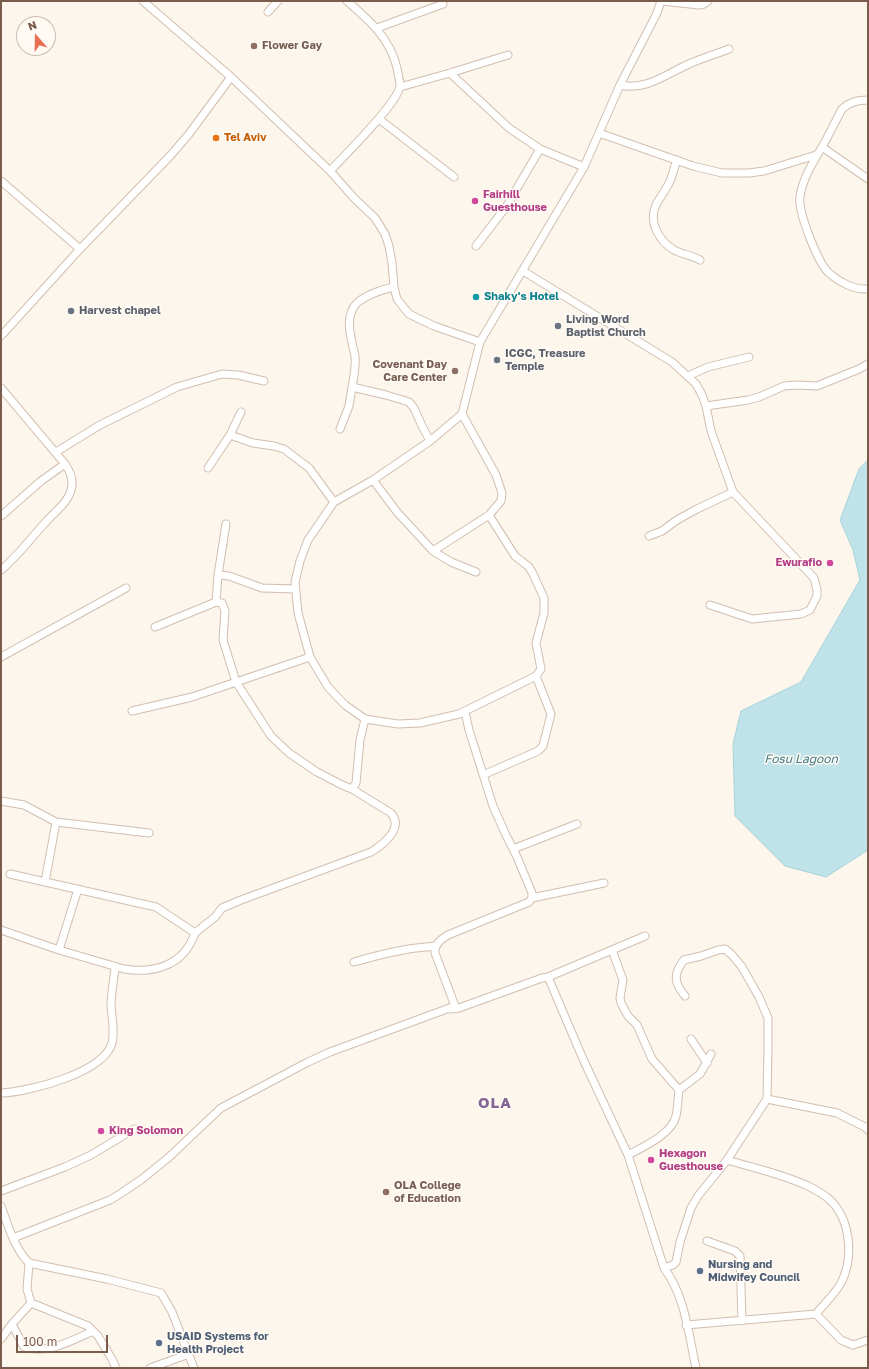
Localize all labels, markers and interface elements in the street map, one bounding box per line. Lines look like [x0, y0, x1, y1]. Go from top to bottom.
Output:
north arrow [16, 16, 56, 56]
text: N [26, 18, 38, 33]
place label: Flower Gay [262, 39, 322, 53]
marker: Flower Gay [249, 41, 259, 51]
place label: Tel Aviv [224, 131, 267, 145]
marker: Tel Aviv [211, 133, 221, 143]
place label: Fairhill Guesthouse [483, 188, 547, 214]
marker: Fairhill Guesthouse [470, 196, 480, 206]
place label: Shaky's Hotel [484, 290, 559, 304]
marker: Shaky's Hotel [471, 292, 481, 302]
place label: Harvest chapel [79, 304, 161, 318]
marker: Harvest chapel [66, 306, 76, 316]
place label: Living Word Baptist Church [566, 313, 646, 339]
marker: Living Word Baptist Church [553, 321, 563, 331]
place label: ICGC, Treasure Temple [505, 347, 586, 373]
marker: ICGC, Treasure Temple [492, 355, 502, 365]
place label: Covenant Day Care Center [372, 358, 447, 384]
marker: Covenant Day Care Center [450, 366, 460, 376]
place label: Ewurafio [775, 556, 822, 570]
marker: Ewurafio [825, 558, 835, 568]
water label: Fosu Lagoon [764, 752, 838, 766]
district label: OLA [478, 1094, 512, 1112]
place label: King Solomon [109, 1124, 183, 1138]
marker: King Solomon [96, 1126, 106, 1136]
place label: Hexagon Guesthouse [659, 1147, 723, 1173]
marker: Hexagon Guesthouse [646, 1155, 656, 1165]
place label: OLA College of Education [394, 1179, 461, 1205]
marker: OLA College of Education [381, 1187, 391, 1197]
place label: Nursing and Midwifey Council [708, 1258, 800, 1284]
marker: Nursing and Midwifey Council [695, 1266, 705, 1276]
scale bar [18, 1327, 110, 1353]
place label: USAID Systems for Health Project [167, 1330, 269, 1356]
text: 100 m [23, 1334, 57, 1349]
marker: USAID Systems for Health Project [154, 1338, 164, 1348]

